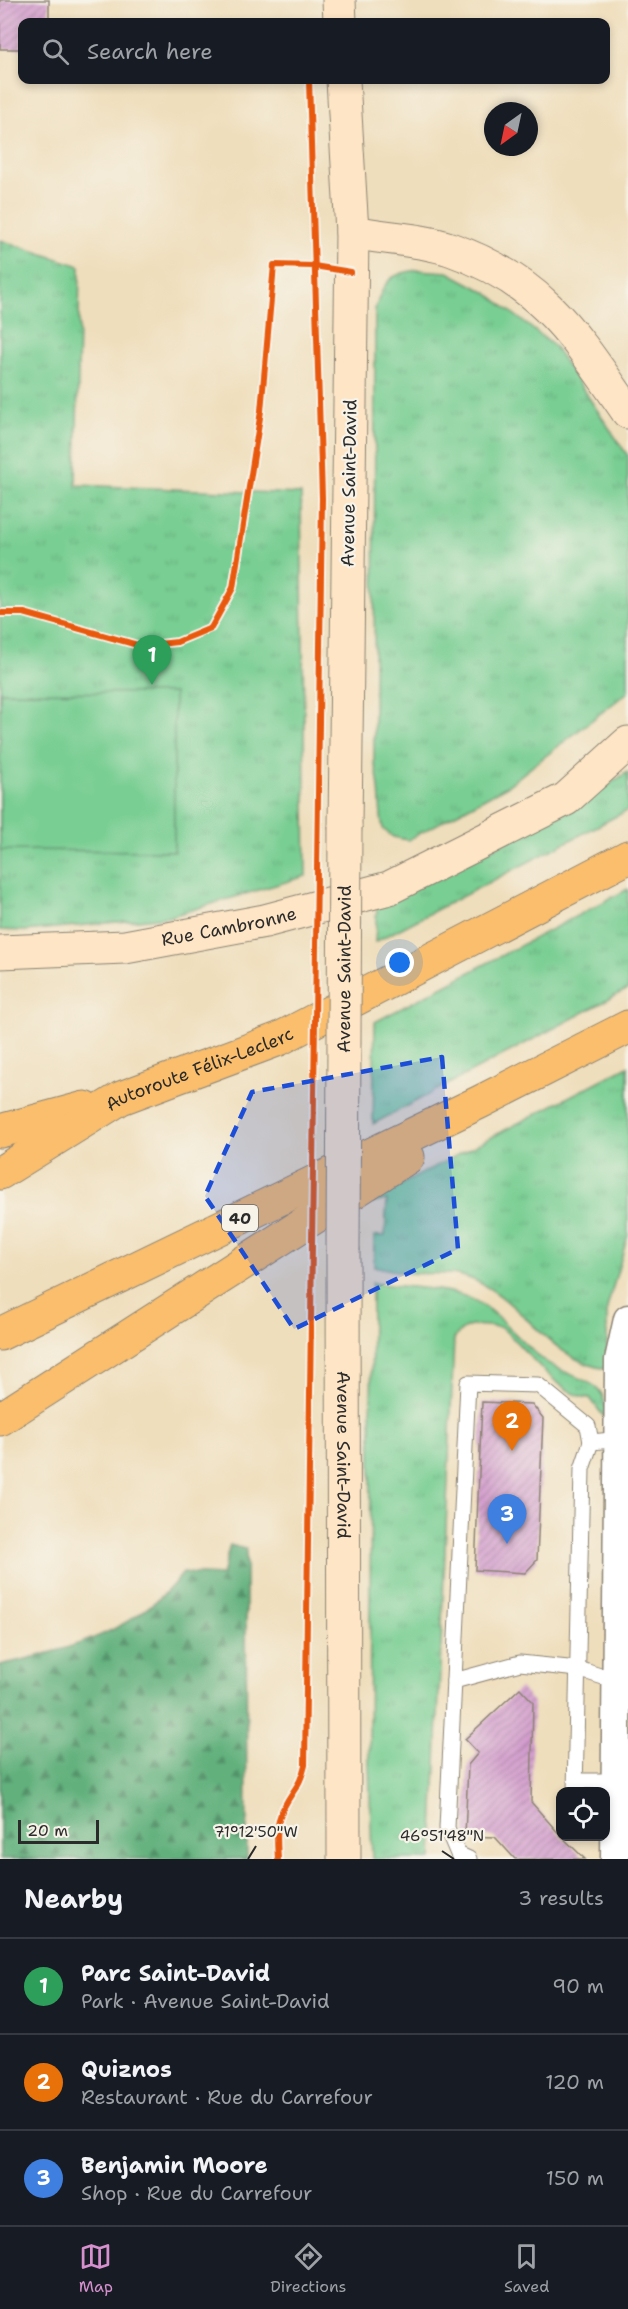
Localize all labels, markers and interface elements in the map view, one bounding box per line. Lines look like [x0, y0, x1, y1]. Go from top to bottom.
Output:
search box [18, 18, 610, 84]
icon: search [39, 35, 72, 68]
text: Search here [87, 37, 213, 66]
north arrow [484, 102, 538, 156]
street label: Avenue Saint-David [336, 399, 362, 567]
pin: 1 [132, 636, 172, 685]
street label: Avenue Saint-David [332, 885, 357, 1053]
street label: Rue Cambronne [159, 901, 299, 952]
your location [385, 948, 414, 977]
street label: Autoroute Félix-Leclerc [101, 1022, 298, 1117]
road number: 40 [222, 1205, 258, 1231]
street label: Avenue Saint-David [331, 1371, 355, 1539]
pin: 2 [492, 1402, 532, 1451]
pin: 3 [488, 1494, 526, 1544]
map controls [556, 1787, 610, 1841]
button: locate [556, 1787, 610, 1841]
scale bar [18, 1817, 99, 1844]
text: 20 m [27, 1820, 68, 1841]
text: 71°12'50"W [214, 1822, 298, 1842]
text: 46°51'48"N [400, 1826, 484, 1846]
text: Nearby [24, 1881, 123, 1916]
text: 3 results [518, 1885, 604, 1911]
text: Parc Saint-David [81, 1959, 270, 1988]
text: 1 [39, 1973, 48, 1999]
text: 90 m [552, 1973, 604, 1999]
text: Park · Avenue Saint-David [81, 1988, 330, 2014]
text: Quiznos [81, 2055, 172, 2084]
text: 2 [37, 2069, 51, 2095]
text: 120 m [545, 2069, 604, 2095]
text: Restaurant · Rue du Carrefour [81, 2084, 373, 2110]
text: Benjamin Moore [81, 2151, 268, 2180]
text: 3 [37, 2165, 51, 2191]
text: 150 m [546, 2165, 604, 2191]
text: Shop · Rue du Carrefour [81, 2180, 313, 2206]
tab: Map [79, 2240, 113, 2297]
tab: Directions [270, 2240, 347, 2297]
tab: Saved [504, 2240, 549, 2297]

